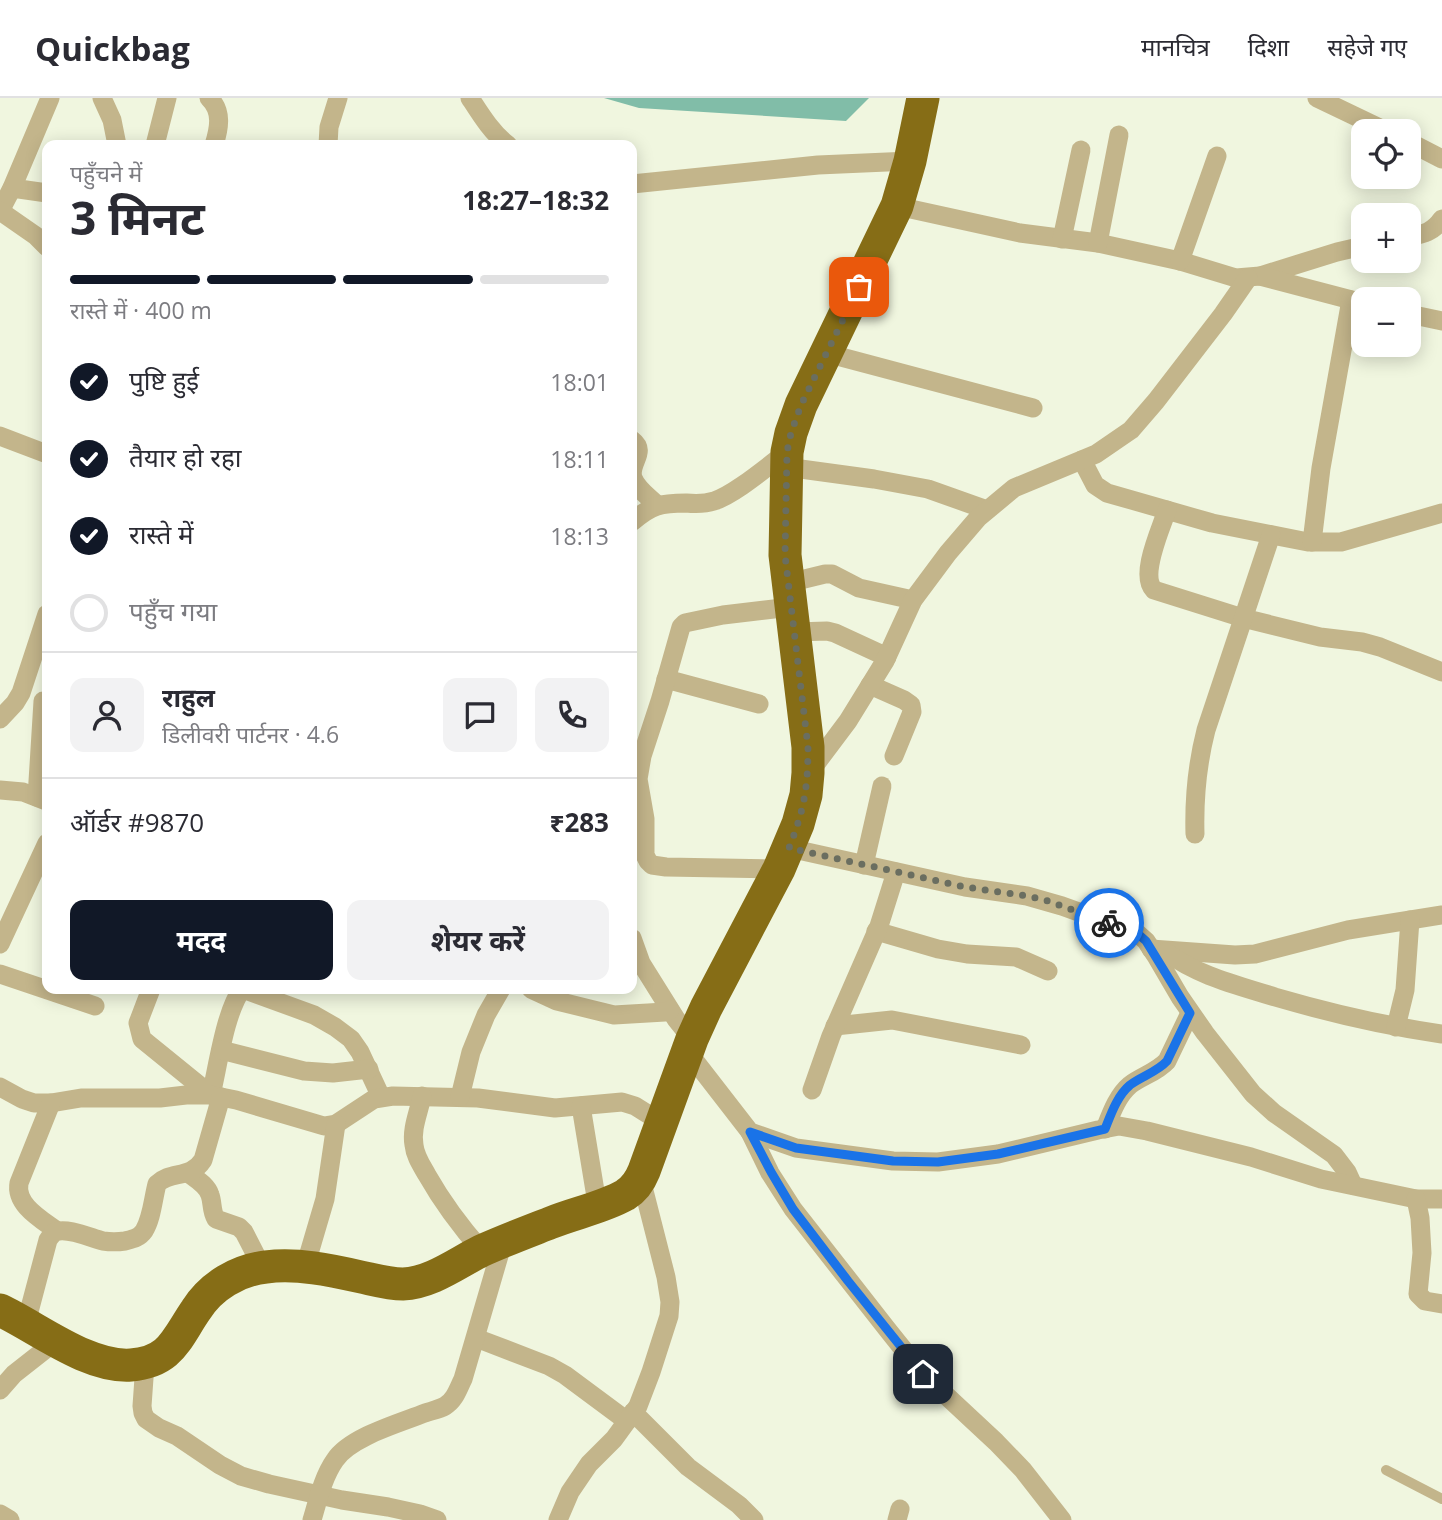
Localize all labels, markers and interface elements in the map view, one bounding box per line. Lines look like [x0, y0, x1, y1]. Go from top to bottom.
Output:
text: Quickbag [35, 26, 190, 71]
text: मानचित्र [1141, 30, 1210, 63]
text: दिशा [1248, 30, 1289, 63]
text: सहेजे गए [1327, 30, 1407, 63]
map controls [1351, 119, 1421, 357]
button: locate [1351, 119, 1421, 189]
text: पहुँचने में [70, 157, 142, 189]
text: 18:27–18:32 [462, 182, 609, 218]
text: 3 मिनट [70, 186, 205, 248]
button: + [1351, 203, 1421, 273]
pin [829, 257, 889, 317]
icon: bag [840, 268, 878, 306]
button: − [1351, 287, 1421, 357]
text: रास्ते में · 400 m [70, 294, 212, 326]
text: पुष्टि हुई [129, 362, 199, 398]
icon: check [70, 363, 108, 401]
text: 18:01 [550, 366, 609, 398]
text: तैयार हो रहा [129, 439, 242, 475]
icon: check [70, 440, 108, 478]
text: 18:11 [550, 443, 609, 475]
text: रास्ते में [129, 516, 194, 552]
icon: check [70, 517, 108, 555]
text: 18:13 [550, 520, 609, 552]
text: पहुँच गया [129, 593, 217, 629]
button: person [70, 678, 144, 752]
button: chat [443, 678, 517, 752]
button: phone [535, 678, 609, 752]
text: राहुल [162, 679, 215, 715]
text: डिलीवरी पार्टनर · 4.6 [162, 718, 339, 750]
text: ऑर्डर #9870 [70, 804, 204, 840]
text: ₹283 [550, 804, 609, 840]
courier [1074, 888, 1144, 958]
button: मदद [70, 900, 333, 980]
button: शेयर करें [347, 900, 609, 980]
icon: bike [1090, 904, 1128, 942]
pin [893, 1344, 953, 1404]
icon: home [904, 1355, 942, 1393]

